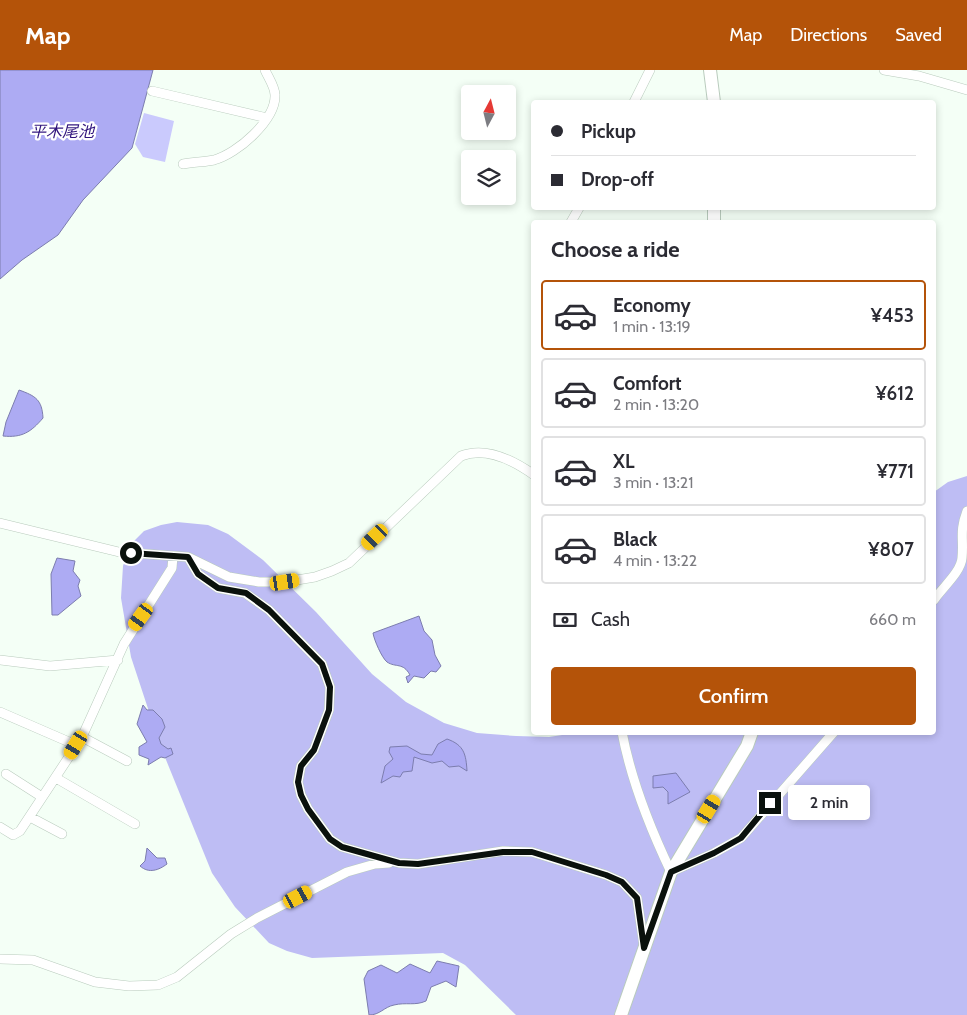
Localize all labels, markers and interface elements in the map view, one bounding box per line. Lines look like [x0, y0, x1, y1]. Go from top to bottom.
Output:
text: Map [25, 21, 71, 50]
text: Map [729, 24, 762, 46]
text: Directions [790, 24, 867, 46]
text: Saved [895, 24, 942, 46]
north arrow [461, 85, 516, 140]
map controls [461, 85, 516, 205]
text: Pickup [581, 120, 636, 143]
water label: 平木尾池 [30, 122, 96, 141]
button: layers [461, 150, 516, 205]
text: Drop-off [581, 168, 654, 191]
text: Choose a ride [551, 236, 680, 263]
icon: car [553, 293, 598, 338]
text: Economy [613, 294, 691, 317]
text: ¥453 [871, 304, 914, 327]
text: 1 min · 13:19 [613, 317, 691, 336]
icon: car [553, 371, 598, 416]
text: Comfort [613, 372, 682, 395]
text: ¥612 [875, 382, 914, 405]
text: 2 min · 13:20 [613, 395, 699, 414]
icon: car [553, 449, 598, 494]
text: XL [613, 450, 634, 473]
text: ¥771 [877, 460, 914, 483]
text: 3 min · 13:21 [613, 473, 693, 492]
car [358, 521, 391, 553]
icon: car [553, 527, 598, 572]
text: Black [613, 528, 657, 551]
text: ¥807 [868, 538, 914, 561]
route start [120, 542, 142, 564]
text: 4 min · 13:22 [613, 551, 697, 570]
car [269, 572, 300, 592]
car [126, 600, 155, 634]
icon: cash [551, 606, 579, 634]
text: Cash [591, 608, 630, 631]
text: 660 m [869, 610, 916, 629]
button: Confirm [551, 667, 916, 725]
car [61, 728, 90, 762]
callout: 2 min [788, 786, 870, 820]
car [694, 792, 723, 826]
route end [759, 792, 781, 814]
text: 2 min [810, 793, 848, 812]
car [281, 883, 314, 911]

